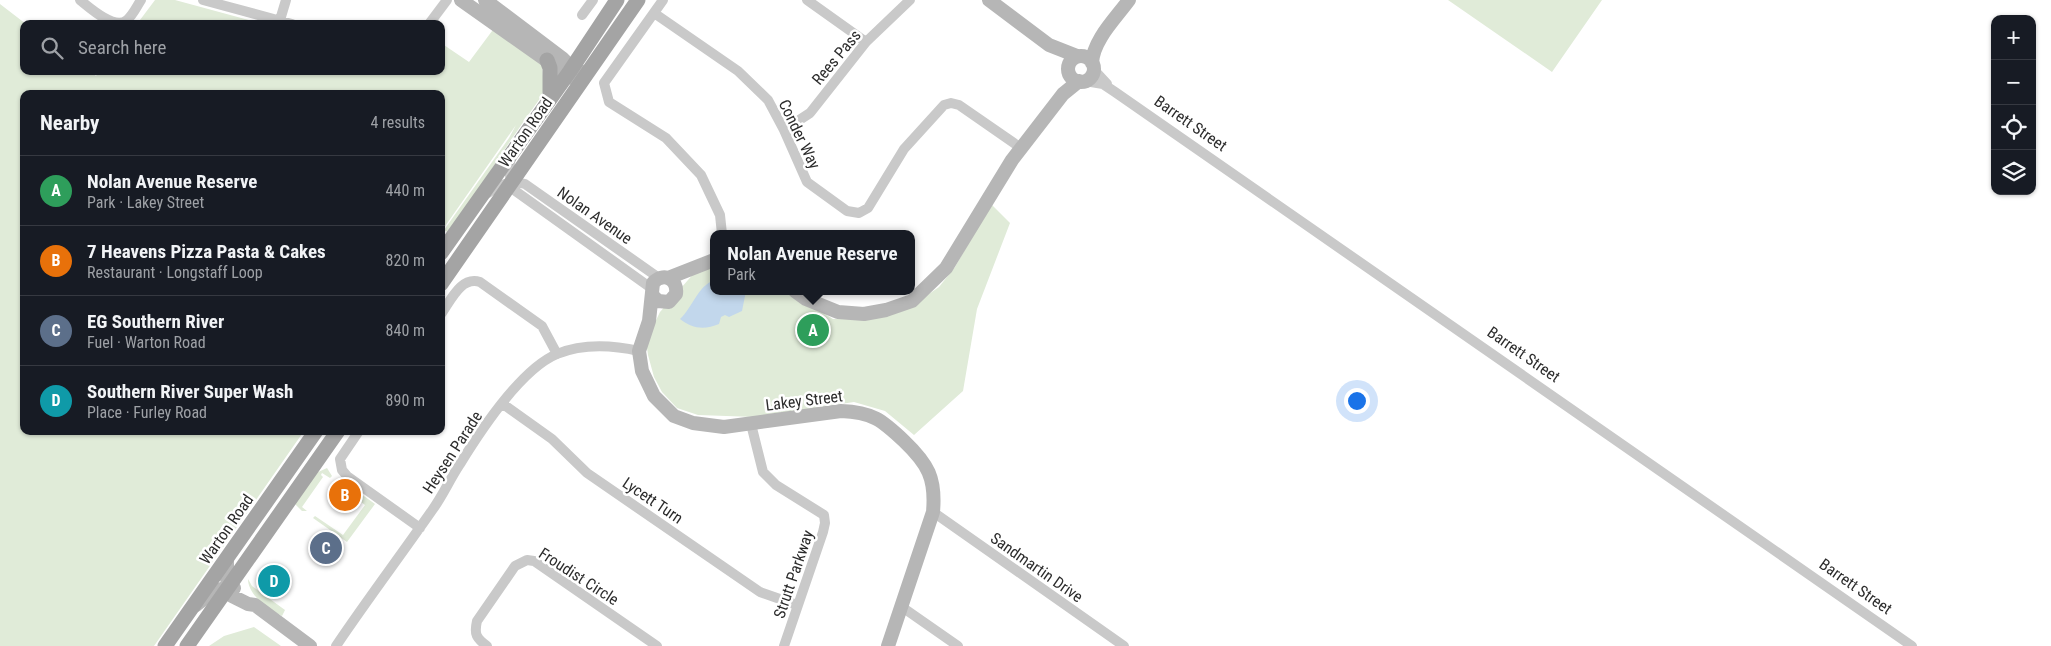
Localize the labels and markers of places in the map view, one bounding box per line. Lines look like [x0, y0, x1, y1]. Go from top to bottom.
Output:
pin: A [797, 311, 829, 349]
pin: B [329, 476, 361, 514]
pin: C [310, 529, 342, 567]
pin: D [258, 562, 290, 600]

